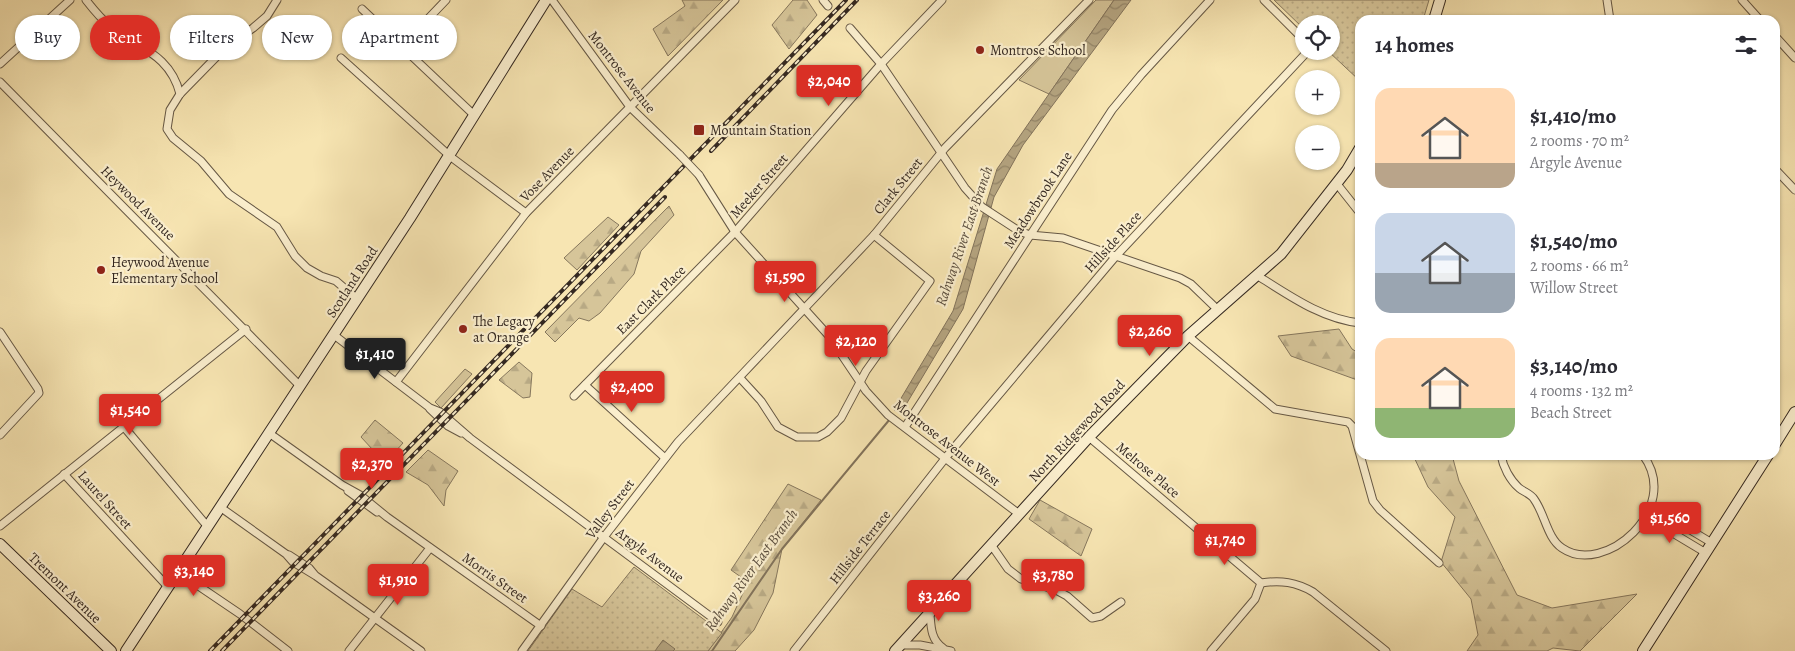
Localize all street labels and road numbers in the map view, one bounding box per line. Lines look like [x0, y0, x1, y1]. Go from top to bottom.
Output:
street label: Montrose Avenue [584, 27, 660, 117]
street label: Vose Avenue [515, 142, 578, 207]
street label: Meadowbrook Lane [1000, 148, 1076, 252]
street label: Meeker Street [726, 149, 793, 222]
street label: Clark Street [869, 153, 927, 218]
street label: Heywood Avenue [97, 162, 179, 244]
street label: Hillside Place [1080, 207, 1146, 277]
street label: Scotland Road [322, 242, 382, 321]
street label: East Clark Place [612, 261, 690, 339]
street label: North Ridgewood Road [1025, 375, 1130, 486]
street label: Montrose Avenue West [890, 395, 1005, 491]
street label: Melrose Place [1112, 438, 1184, 502]
street label: Laurel Street [73, 466, 137, 534]
street label: Valley Street [581, 475, 639, 544]
street label: Hillside Terrace [825, 506, 895, 588]
street label: Argyle Avenue [611, 523, 688, 587]
street label: Tremont Avenue [25, 548, 105, 628]
street label: Morris Street [458, 548, 532, 608]

